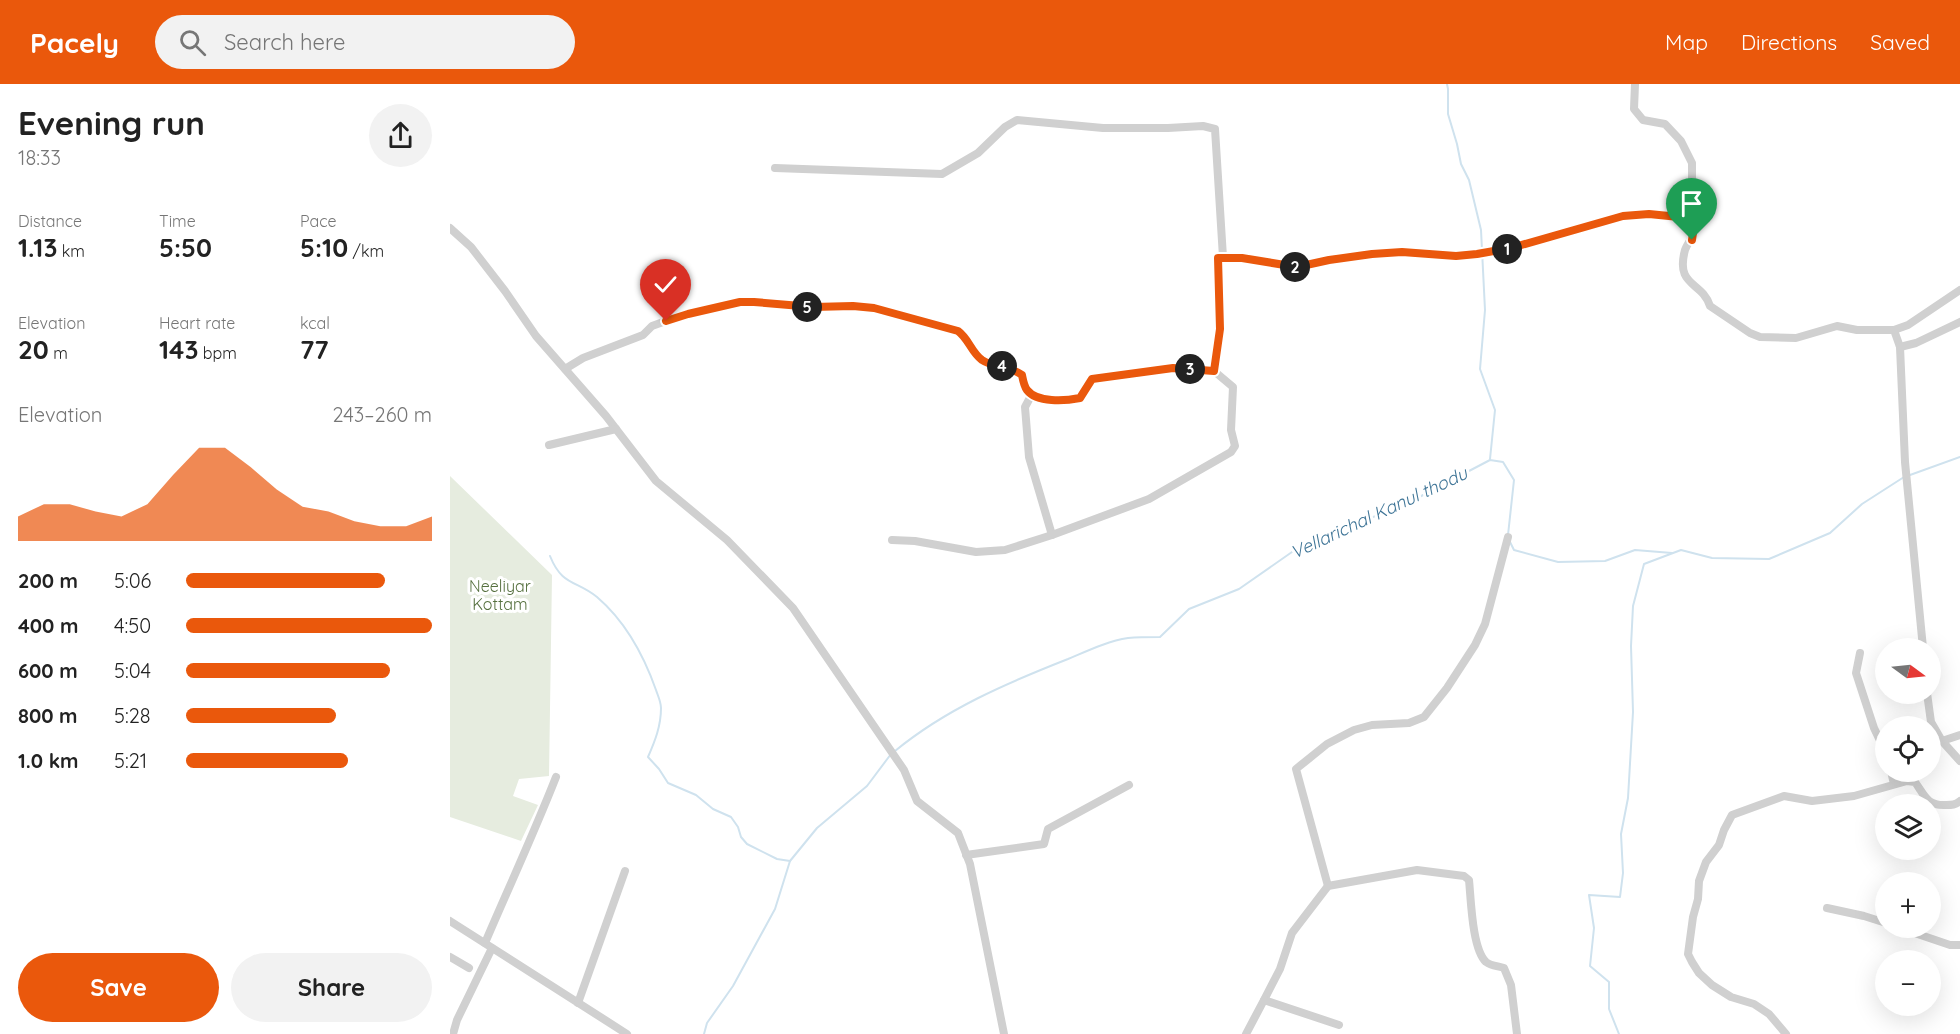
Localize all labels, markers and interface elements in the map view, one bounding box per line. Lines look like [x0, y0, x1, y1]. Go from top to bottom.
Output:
search box [155, 15, 575, 69]
text: Pacely [30, 25, 119, 60]
icon: search [176, 26, 209, 59]
text: Search here [224, 28, 345, 56]
text: Map [1665, 29, 1708, 55]
text: Directions [1741, 29, 1837, 55]
text: Saved [1870, 29, 1930, 55]
text: Evening run [18, 102, 205, 143]
button: share [369, 104, 432, 167]
text: 18:33 [18, 145, 61, 170]
pin [1666, 178, 1717, 240]
icon: arrive [1675, 187, 1708, 220]
text: Distance [18, 211, 82, 231]
text: Time [159, 211, 196, 231]
text: Pace [300, 211, 336, 231]
text: 1.13 [18, 231, 57, 264]
text: 5:50 [159, 231, 212, 264]
text: 5:10 [300, 231, 348, 264]
pin: 1 [1492, 234, 1522, 264]
text: 1 [1504, 239, 1510, 259]
text: km [57, 241, 85, 261]
text: /km [348, 241, 384, 261]
pin: 2 [1280, 252, 1310, 282]
text: 2 [1290, 257, 1300, 277]
pin [640, 259, 691, 321]
icon: check [649, 268, 682, 301]
pin: 5 [792, 292, 822, 322]
text: 5 [802, 297, 812, 317]
text: Elevation [18, 313, 85, 333]
text: Heart rate [159, 313, 235, 333]
text: kcal [300, 313, 330, 333]
text: 20 [18, 333, 49, 366]
text: 143 [159, 333, 198, 366]
text: 77 [300, 333, 329, 366]
text: m [49, 343, 68, 363]
text: bpm [198, 343, 237, 363]
pin: 4 [987, 351, 1017, 381]
pin: 3 [1175, 354, 1205, 384]
text: 4 [997, 356, 1007, 376]
text: 3 [1186, 359, 1194, 379]
text: Elevation [18, 402, 102, 427]
text: 243–260 m [333, 402, 432, 427]
water label: Vellarichal Kanul thodu [1287, 461, 1473, 564]
text: 200 m [18, 568, 78, 593]
text: 5:06 [114, 568, 151, 593]
park label: Neeliyar Kottam [469, 576, 531, 614]
text: 400 m [18, 613, 78, 638]
text: 4:50 [114, 613, 151, 638]
north arrow [1875, 638, 1941, 704]
map controls [1875, 638, 1941, 1016]
text: 600 m [18, 658, 78, 683]
text: 5:04 [114, 658, 151, 683]
text: 800 m [18, 703, 78, 728]
text: 5:28 [114, 703, 151, 728]
button: locate [1875, 716, 1941, 782]
text: 1.0 km [18, 748, 78, 773]
text: 5:21 [114, 748, 147, 773]
button: layers [1875, 794, 1941, 860]
button: + [1875, 872, 1941, 938]
button: − [1875, 950, 1941, 1016]
button: Save [18, 953, 219, 1022]
button: Share [231, 953, 432, 1022]

